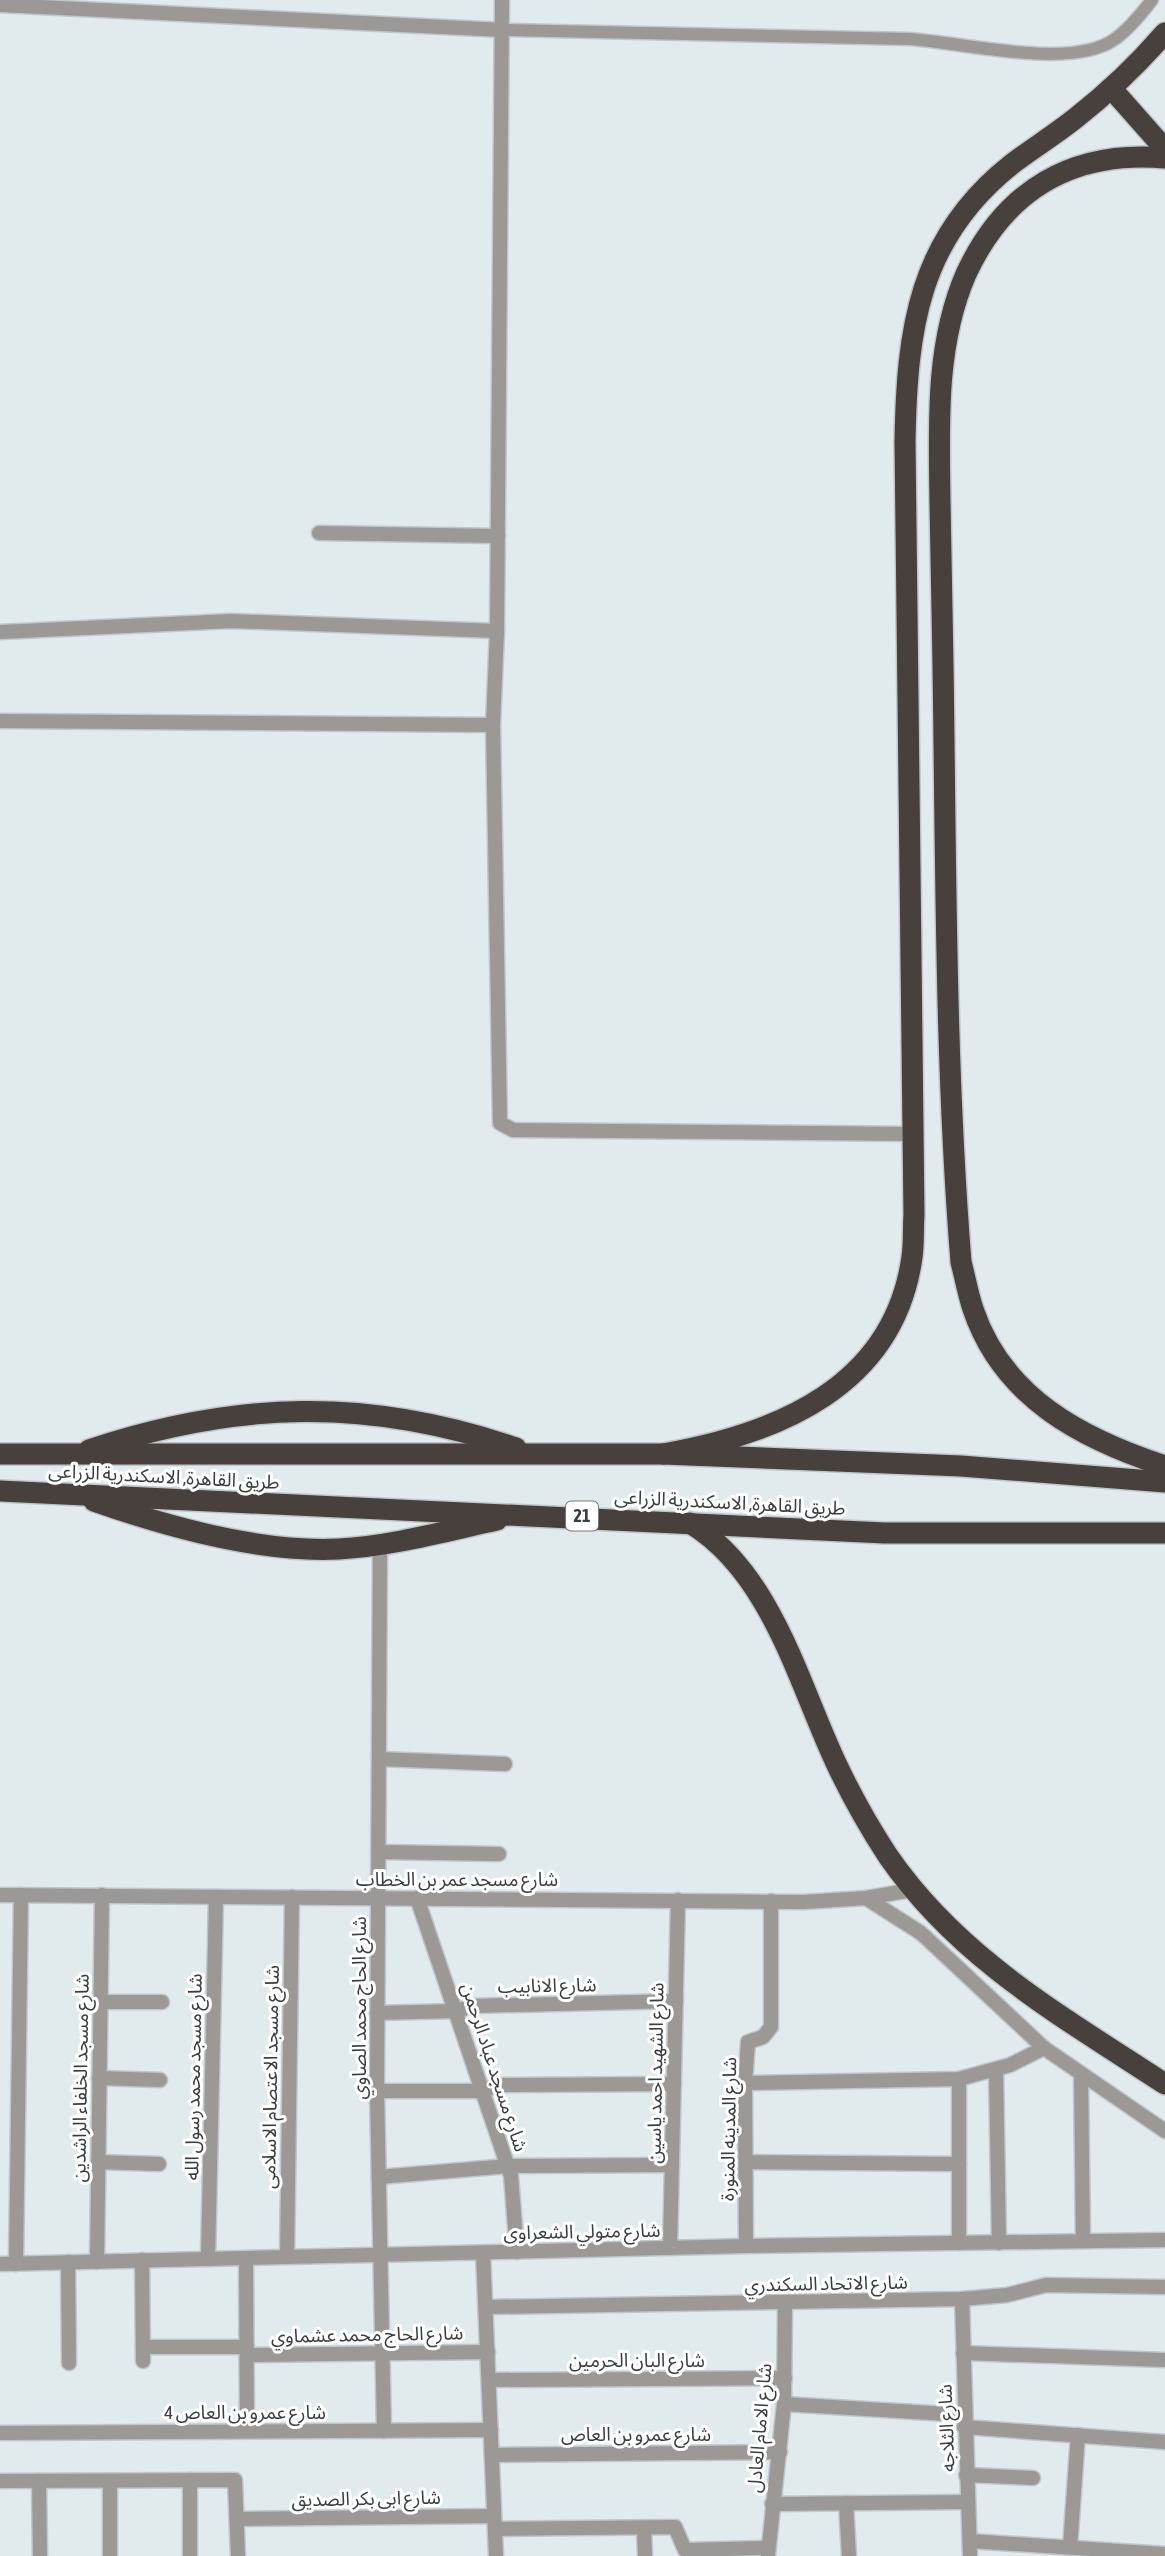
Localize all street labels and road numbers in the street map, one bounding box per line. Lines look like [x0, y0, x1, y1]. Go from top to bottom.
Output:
street label: طريق القاهرة, الاسكندرية الزراعى [48, 1459, 280, 1494]
street label: طريق القاهرة, الاسكندرية الزراعى [614, 1485, 846, 1520]
road number: 21 [566, 1502, 598, 1531]
street label: شارع مسجد عمر بن الخطاب [356, 1868, 558, 1893]
street label: شارع الحاج محمد الصاوي [348, 1916, 374, 2100]
street label: شارع مسجد الاعتصام الاسلامى [257, 1965, 287, 2189]
street label: شارع مسجد الخلفاء الراشدين [67, 1973, 96, 2183]
street label: شارع مسجد محمد رسول الله [180, 1973, 209, 2181]
street label: شارع الانابيب [497, 1973, 597, 2000]
street label: شارع مسجد عباد الرحمن [454, 1980, 533, 2155]
street label: شارع الشهيد احمد ياسين [642, 1982, 671, 2164]
street label: شارع المدينه المنورة [716, 2057, 743, 2201]
street label: شارع متولي الشعراوى [503, 2219, 661, 2248]
street label: شارع الاتحاد السكندري [744, 2271, 908, 2300]
street label: شارع الحاج محمد عشماوي [271, 2321, 463, 2351]
street label: شارع البان الحرمين [569, 2349, 705, 2374]
street label: شارع الامام العادل [742, 2362, 780, 2494]
street label: شارع الثلاجه [933, 2384, 962, 2472]
street label: شارع عمرو بن العاص 4 [164, 2401, 326, 2426]
street label: شارع عمرو بن العاص [561, 2423, 711, 2448]
street label: شارع ابى بكر الصديق [291, 2486, 441, 2513]

